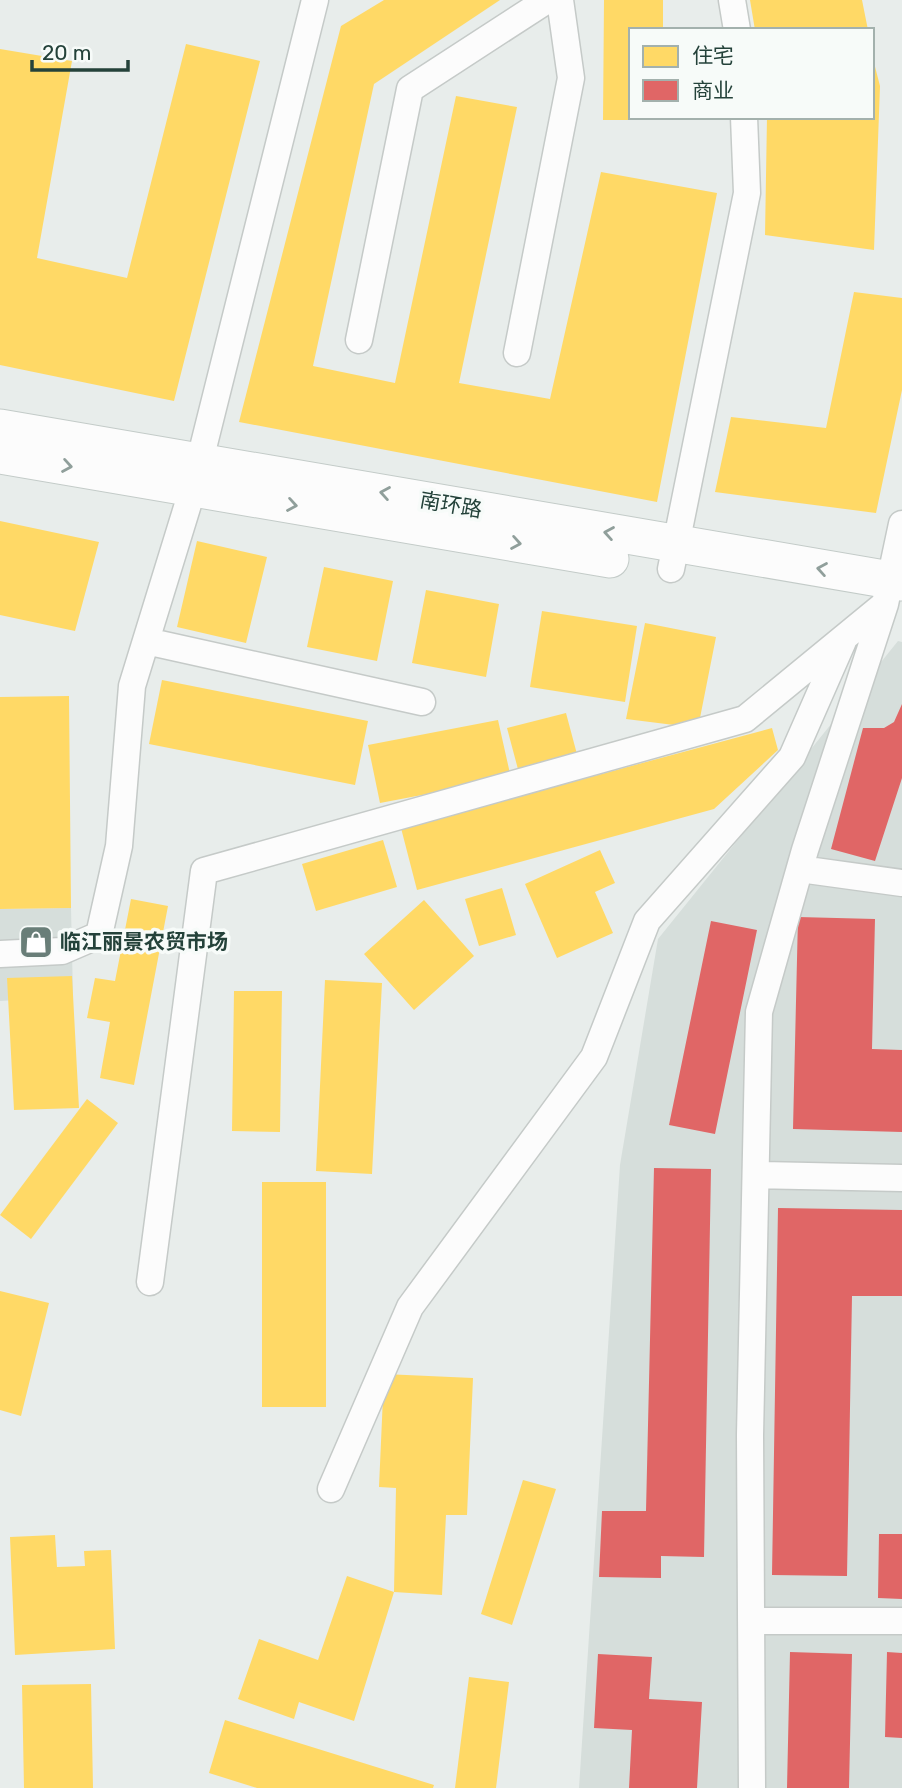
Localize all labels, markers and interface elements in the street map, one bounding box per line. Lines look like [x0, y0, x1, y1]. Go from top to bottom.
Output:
scale bar [32, 28, 128, 72]
legend [629, 28, 874, 119]
text: 20 m [42, 40, 91, 65]
text: 住宅 [692, 43, 734, 68]
text: 商业 [692, 78, 734, 103]
one-way arrow [61, 458, 73, 473]
one-way arrow [379, 486, 391, 501]
street label: 南环路 [418, 487, 484, 522]
one-way arrow [286, 497, 297, 512]
one-way arrow [603, 526, 615, 541]
one-way arrow [510, 535, 522, 550]
one-way arrow [816, 562, 828, 577]
shop icon: 临江丽景农贸市场 [17, 923, 55, 961]
place label: 临江丽景农贸市场 [60, 929, 228, 954]

